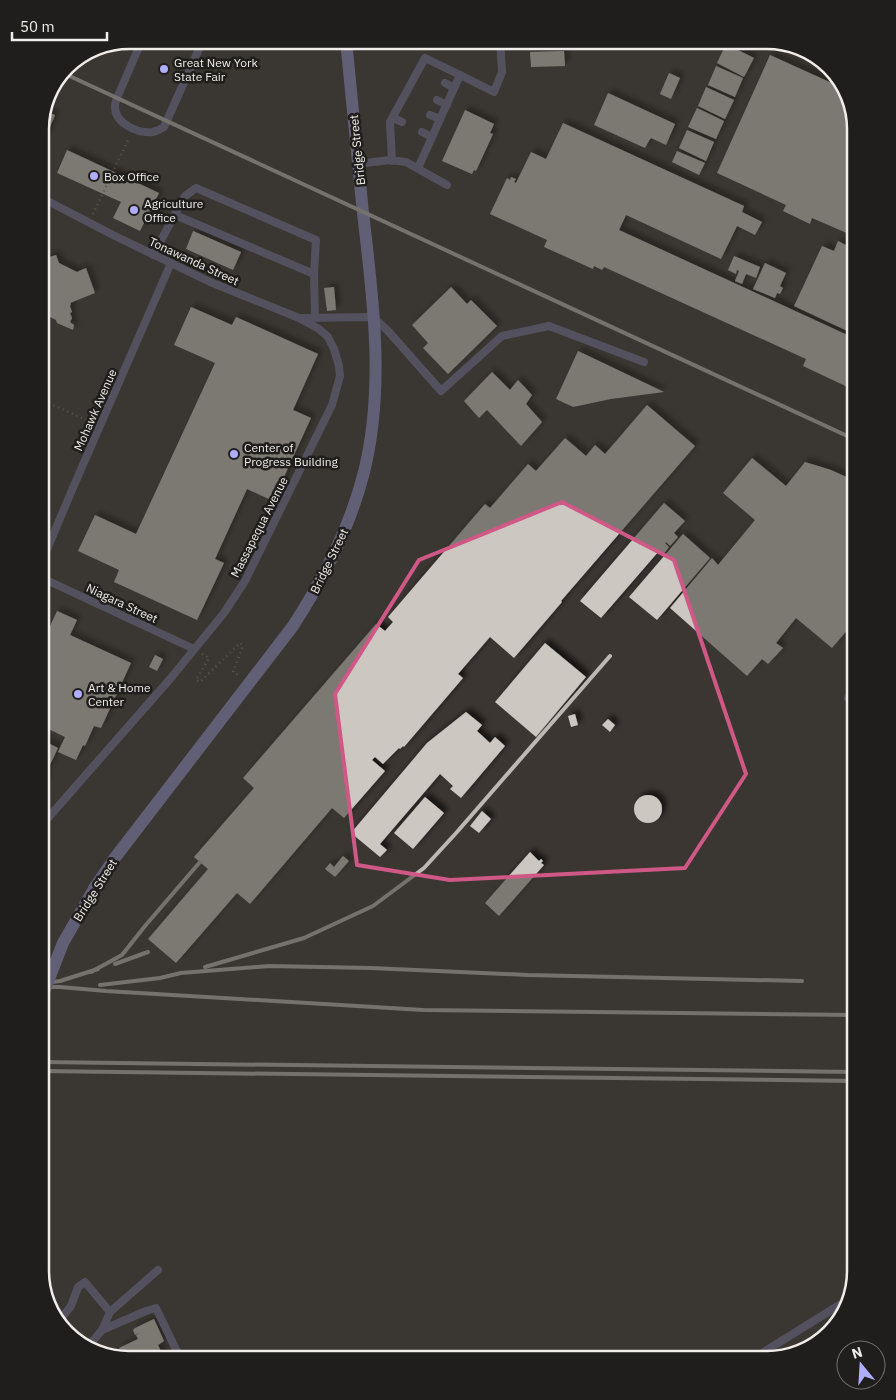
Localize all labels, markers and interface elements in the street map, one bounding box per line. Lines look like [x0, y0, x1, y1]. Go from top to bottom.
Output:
scale bar [12, 10, 108, 42]
text: 50 m [20, 17, 55, 36]
place label: Great New York State Fair [174, 55, 258, 84]
marker: Great New York State Fair [158, 63, 170, 75]
street label: Bridge Street [346, 114, 368, 186]
place label: Box Office [104, 169, 159, 184]
marker: Box Office [88, 170, 100, 182]
place label: Agriculture Office [144, 196, 204, 225]
marker: Agriculture Office [128, 204, 140, 216]
street label: Tonawanda Street [147, 234, 241, 288]
street label: Mohawk Avenue [70, 366, 120, 453]
place label: Center of Progress Building [244, 440, 339, 469]
marker: Center of Progress Building [228, 448, 240, 460]
street label: Massapequa Avenue [227, 474, 291, 580]
street label: Bridge Street [307, 526, 351, 596]
street label: Niagara Street [84, 580, 160, 626]
place label: Art & Home Center [88, 680, 151, 709]
marker: Art & Home Center [72, 688, 84, 700]
street label: Bridge Street [70, 856, 120, 924]
north arrow [836, 1340, 886, 1390]
text: N [849, 1343, 865, 1363]

